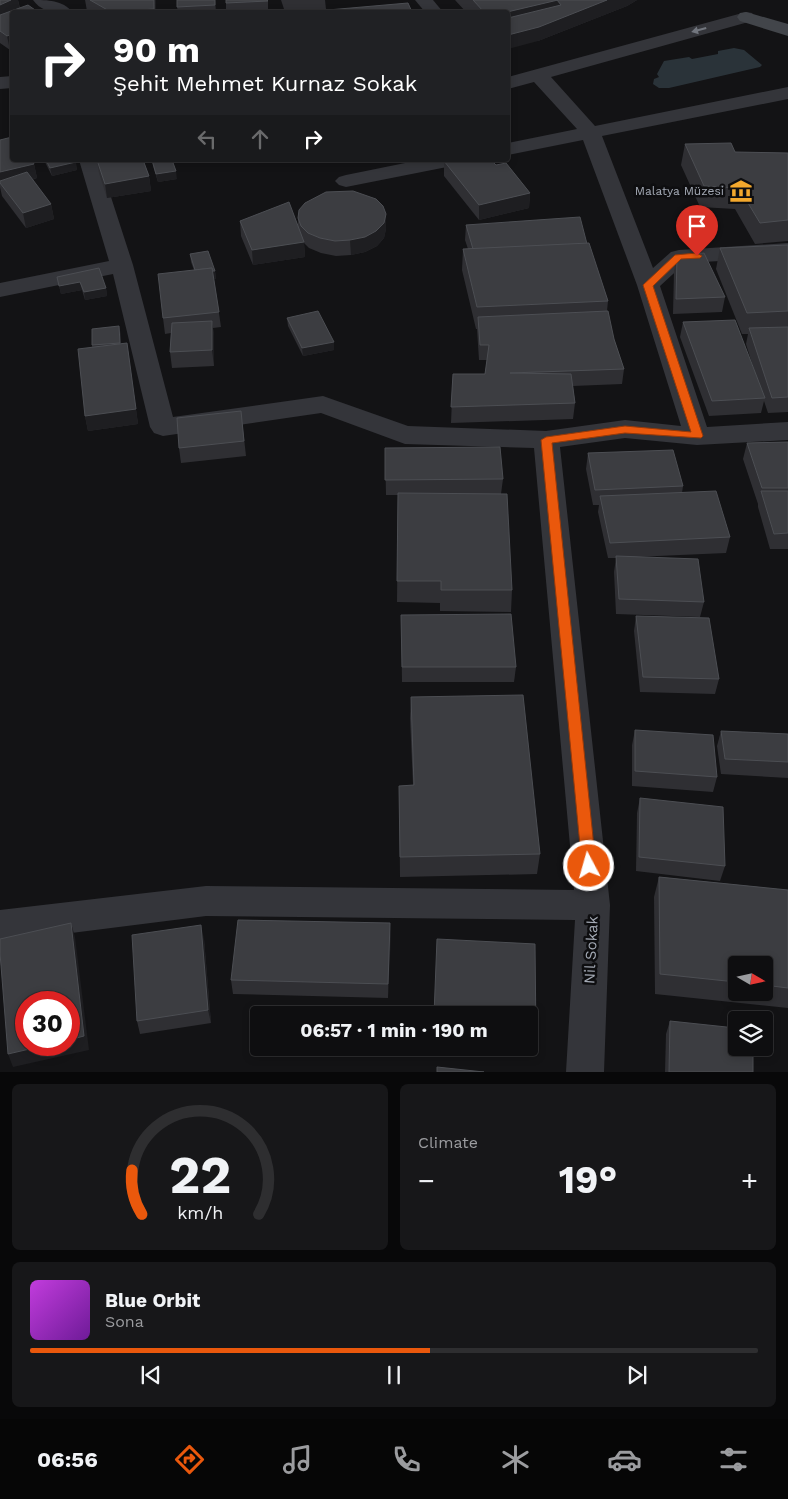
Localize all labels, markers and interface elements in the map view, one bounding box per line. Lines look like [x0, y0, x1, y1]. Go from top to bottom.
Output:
one-way arrow [691, 27, 706, 35]
text: 90 m [113, 29, 200, 71]
icon: right [30, 30, 95, 95]
text: Şehit Mehmet Kurnaz Sokak [113, 71, 417, 96]
icon: left [193, 125, 221, 153]
icon: ahead [246, 125, 274, 153]
icon: right [299, 125, 327, 153]
museum icon: Malatya Müzesi [728, 178, 754, 204]
place label: Malatya Müzesi [635, 184, 724, 198]
pin [676, 205, 718, 256]
icon: arrive [683, 212, 711, 240]
position arrow [562, 839, 614, 891]
street label: Nil Sokak [580, 915, 602, 985]
north arrow [728, 956, 772, 1001]
map controls [728, 956, 773, 1056]
speed limit sign: 30 [15, 991, 80, 1056]
button: layers [728, 1011, 773, 1056]
text: 06:57 · 1 min · 190 m [300, 1019, 488, 1042]
text: Climate [418, 1133, 478, 1152]
text: 22 [169, 1145, 231, 1206]
text: 19° [559, 1158, 617, 1202]
text: − [418, 1164, 435, 1197]
text: + [741, 1164, 758, 1197]
text: km/h [177, 1202, 223, 1223]
text: Blue Orbit [105, 1289, 200, 1312]
text: Sona [105, 1312, 144, 1331]
icon: previous [137, 1361, 165, 1389]
icon: pause [380, 1361, 408, 1389]
icon: next [623, 1361, 651, 1389]
icon: directions [172, 1442, 207, 1477]
icon: music [280, 1442, 315, 1477]
icon: phone [389, 1442, 424, 1477]
icon: climate [498, 1442, 533, 1477]
icon: car [607, 1442, 642, 1477]
icon: filters [716, 1442, 751, 1477]
text: 06:56 [37, 1447, 98, 1472]

